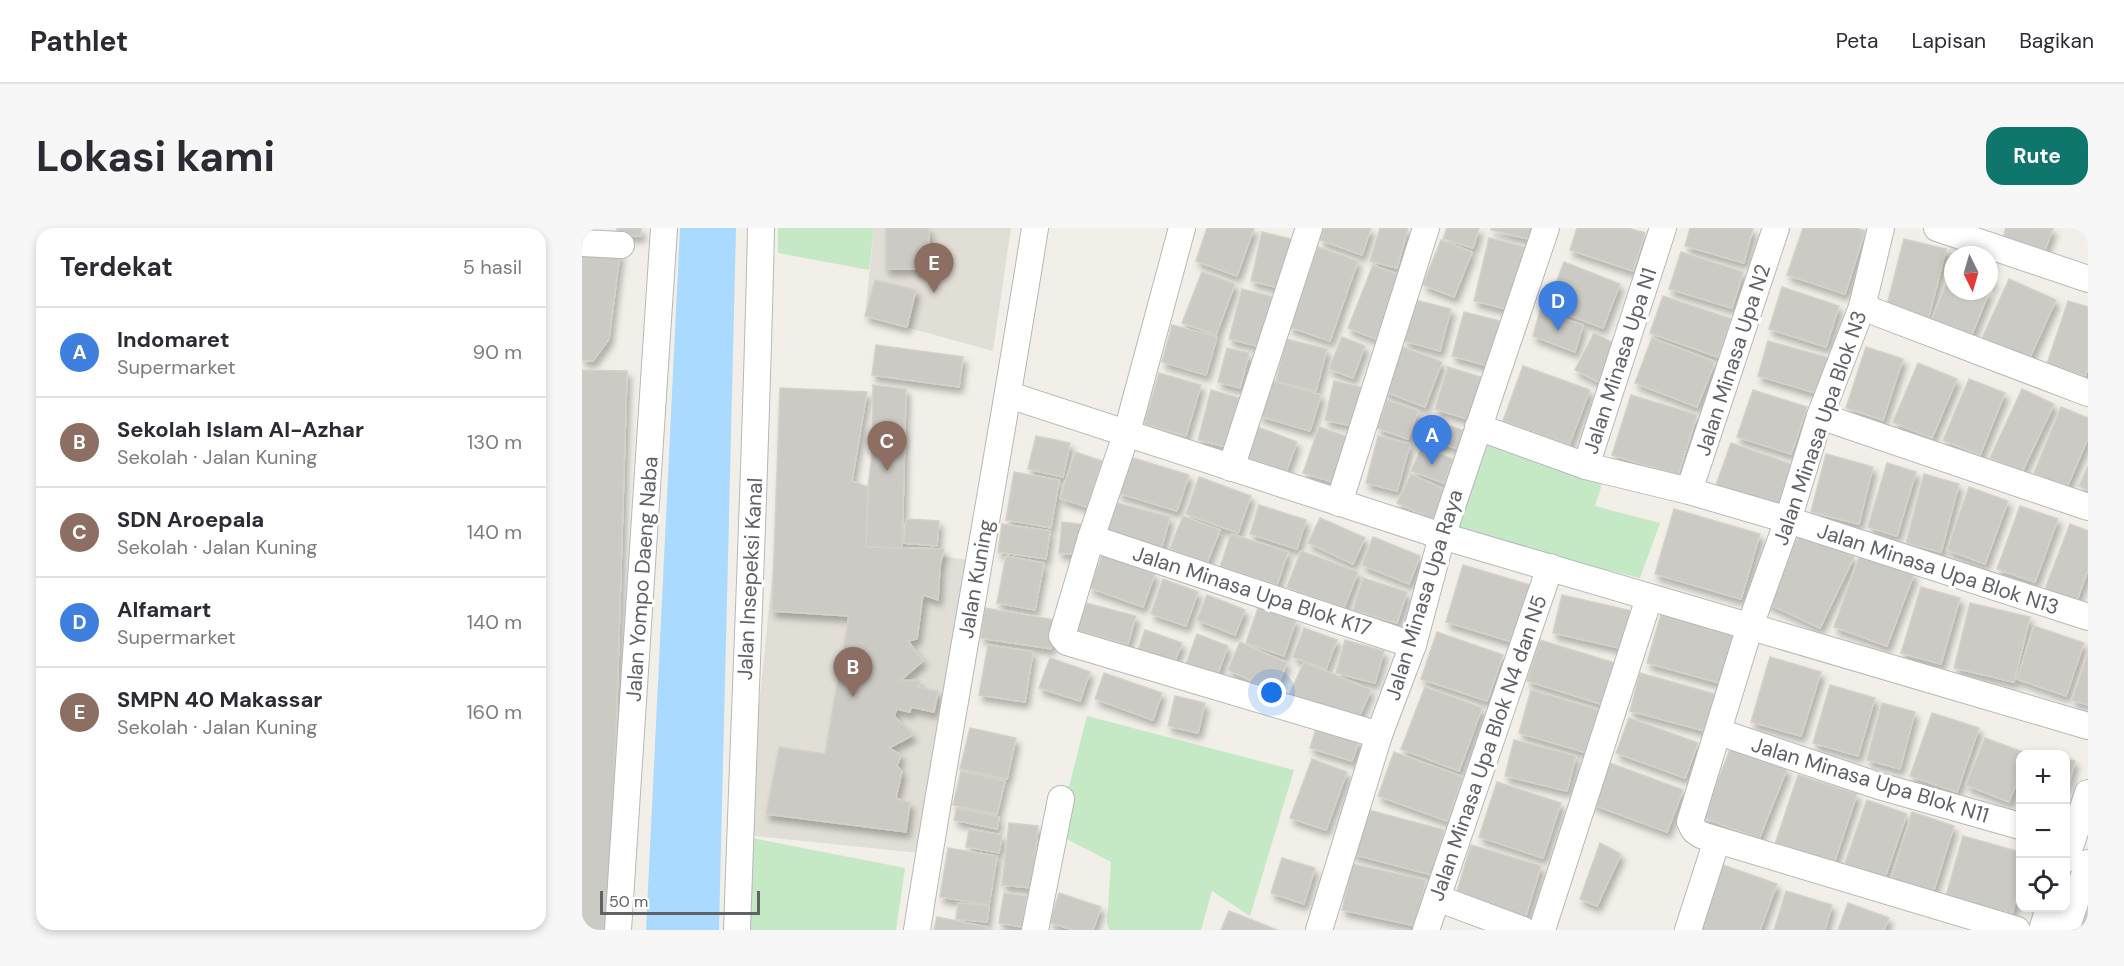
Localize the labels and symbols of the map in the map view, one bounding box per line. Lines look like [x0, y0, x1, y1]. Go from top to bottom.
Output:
pin: E [914, 244, 954, 293]
north arrow [1944, 246, 1998, 300]
street label: Jalan Minasa Upa N2 [1689, 261, 1777, 459]
street label: Jalan Minasa Upa N1 [1577, 264, 1663, 458]
pin: D [1538, 282, 1578, 331]
street label: Jalan Minasa Upa Blok N3 [1767, 307, 1873, 549]
pin: A [1412, 416, 1452, 465]
pin: C [868, 422, 906, 471]
street label: Jalan Yompo Daeng Naba [619, 455, 665, 703]
street label: Jalan Insepeksi Kanal [731, 477, 769, 681]
street label: Jalan Minasa Upa Raya [1379, 486, 1469, 704]
street label: Jalan Kuning [952, 517, 1000, 641]
street label: Jalan Minasa Upa Blok N13 [1813, 517, 2063, 621]
street label: Jalan Minasa Upa Blok K17 [1129, 539, 1375, 643]
street label: Jalan Minasa Upa Blok N4 dan N5 [1422, 591, 1554, 905]
pin: B [834, 648, 872, 697]
your location [1257, 678, 1286, 707]
street label: Jalan Minasa Upa Blok N11 [1748, 731, 1992, 829]
scale bar [600, 888, 760, 916]

